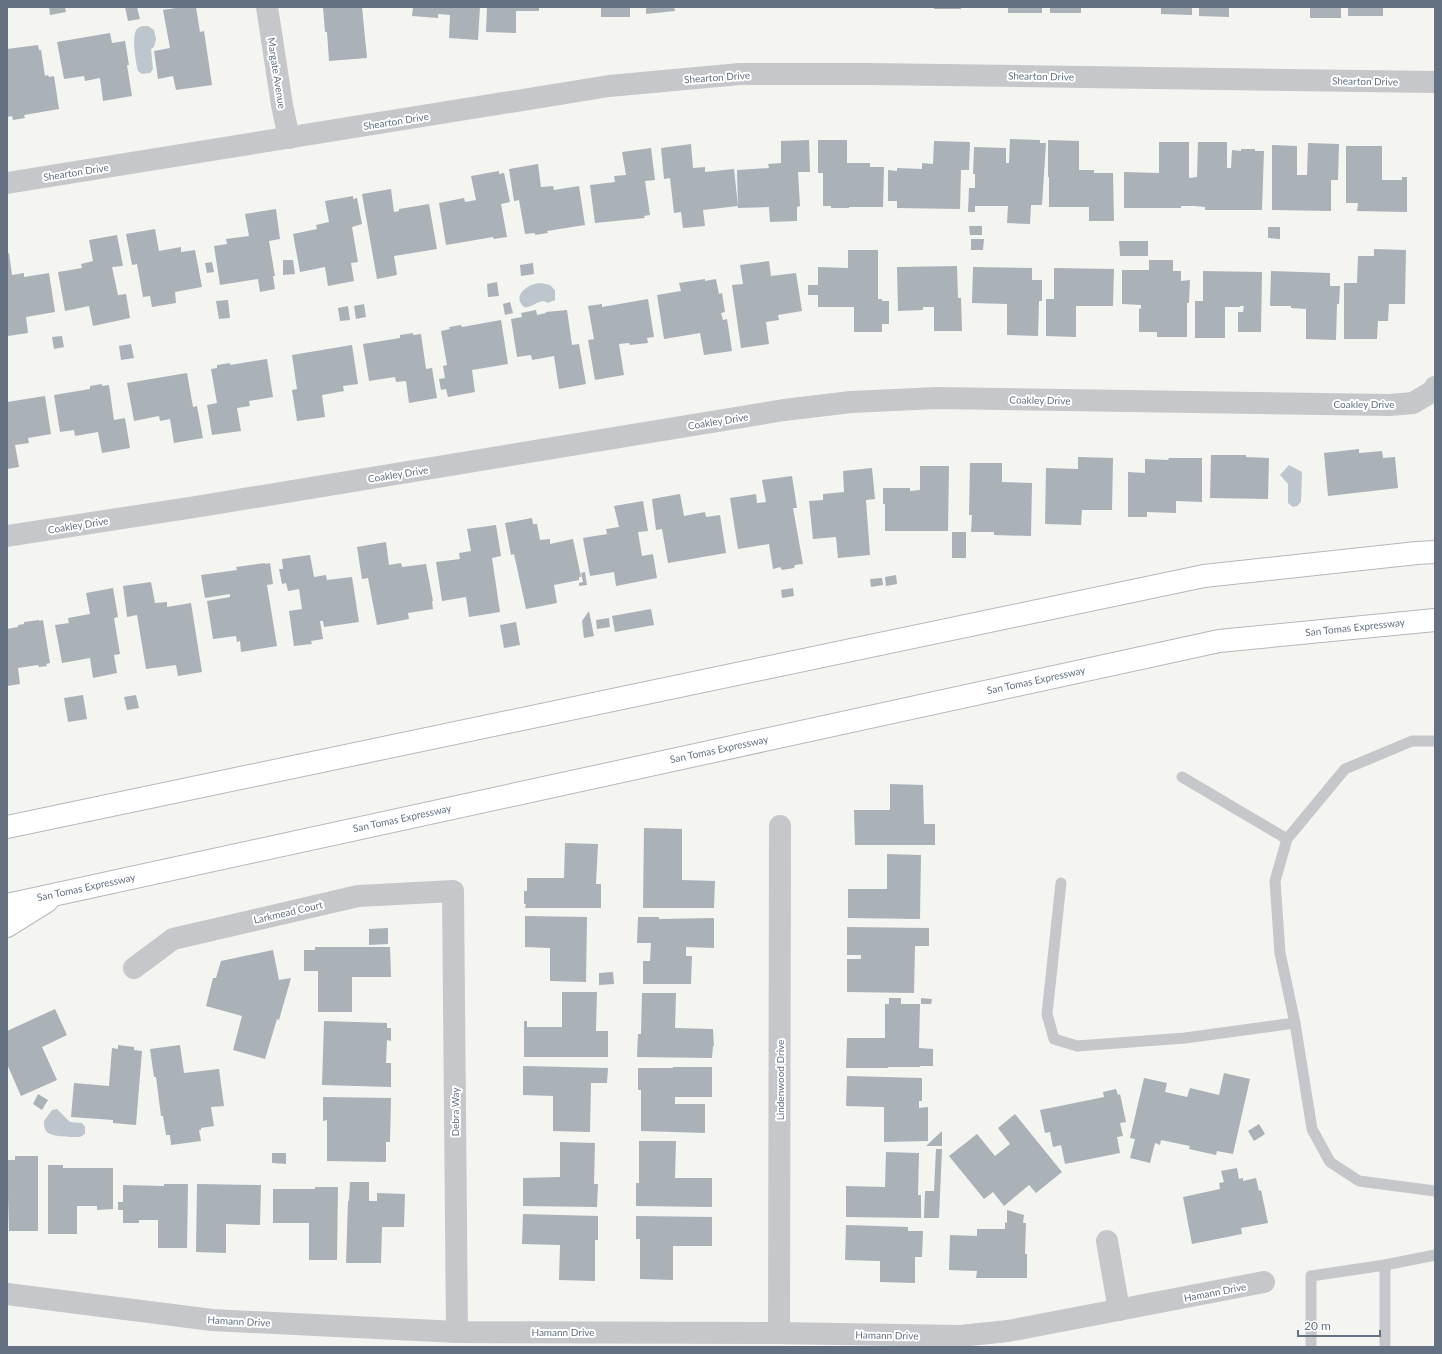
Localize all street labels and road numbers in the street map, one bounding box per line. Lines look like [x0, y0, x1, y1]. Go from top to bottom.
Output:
street label: Margate Avenue [265, 37, 289, 109]
street label: Shearton Drive [684, 69, 750, 85]
street label: Shearton Drive [1008, 69, 1074, 83]
street label: Shearton Drive [1332, 74, 1398, 88]
street label: Shearton Drive [362, 110, 430, 132]
street label: Shearton Drive [42, 161, 110, 183]
street label: Coakley Drive [1009, 393, 1071, 407]
street label: Coakley Drive [1333, 398, 1395, 410]
street label: Coakley Drive [687, 410, 749, 432]
street label: Coakley Drive [367, 463, 429, 485]
street label: Coakley Drive [47, 514, 109, 536]
street label: San Tomas Expressway [1305, 616, 1406, 638]
street label: San Tomas Expressway [986, 664, 1087, 696]
street label: San Tomas Expressway [669, 733, 770, 765]
street label: San Tomas Expressway [352, 802, 453, 834]
street label: San Tomas Expressway [36, 871, 137, 903]
street label: Larkmead Court [252, 898, 324, 926]
street label: Lindenwood Drive [774, 1040, 786, 1120]
street label: Debra Way [449, 1087, 461, 1137]
street label: Hamann Drive [1183, 1280, 1247, 1304]
street label: Hamann Drive [207, 1313, 271, 1329]
street label: Hamann Drive [531, 1326, 595, 1338]
street label: Hamann Drive [855, 1328, 919, 1342]

